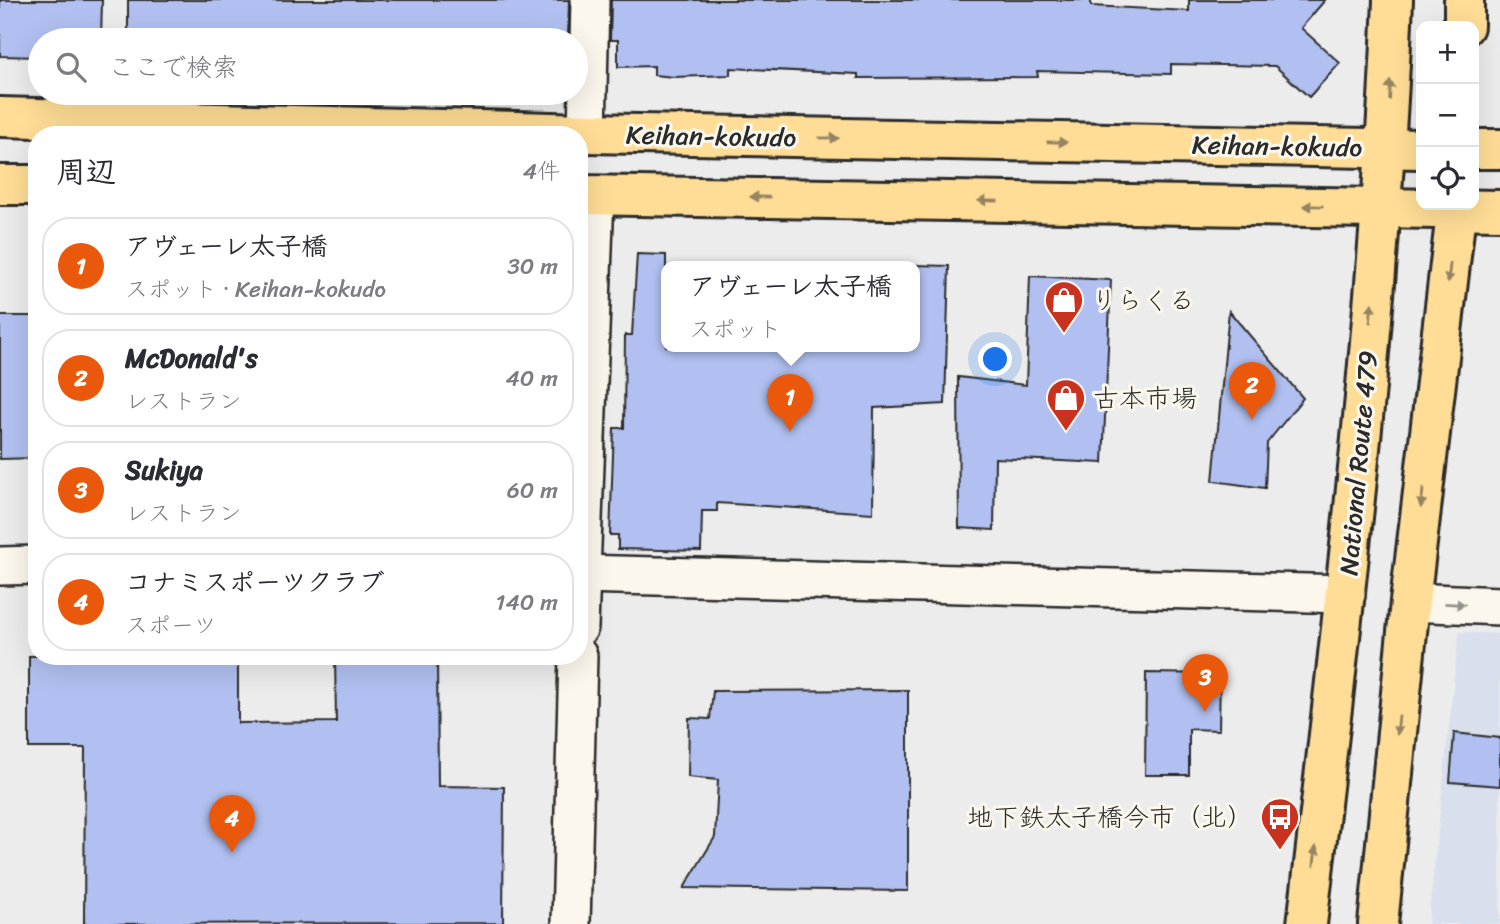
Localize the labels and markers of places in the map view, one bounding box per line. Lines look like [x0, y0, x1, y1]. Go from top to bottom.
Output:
place label: りらくる [1091, 277, 1195, 323]
shop icon: りらくる [1043, 279, 1085, 334]
pin: 2 [1229, 362, 1275, 420]
pin: 1 [767, 374, 813, 432]
place label: 古本市場 [1093, 375, 1197, 421]
shop icon: 古本市場 [1045, 377, 1087, 432]
pin: 3 [1182, 654, 1228, 712]
place label: 地下鉄太子橋今市（北） [967, 794, 1253, 840]
pin: 4 [209, 795, 255, 853]
bus stop icon: 地下鉄太子橋今市（北） [1259, 796, 1301, 851]

